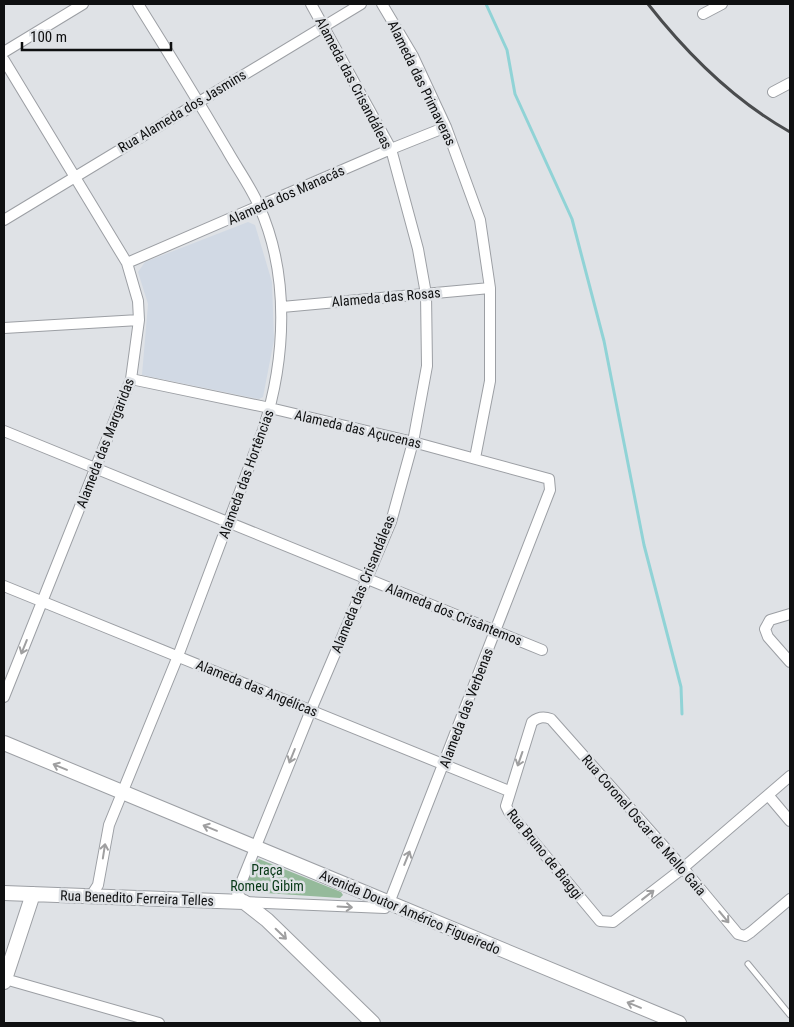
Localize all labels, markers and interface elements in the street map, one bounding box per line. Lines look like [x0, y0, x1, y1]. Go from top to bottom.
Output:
street label: Alameda das Crisandáleas [312, 14, 396, 152]
street label: Alameda das Primaveras [385, 18, 459, 148]
scale bar [22, 20, 171, 52]
text: 100 m [30, 28, 67, 46]
street label: Rua Alameda dos Jasmins [115, 66, 249, 156]
street label: Alameda dos Manacás [225, 162, 347, 228]
street label: Alameda das Rosas [331, 284, 441, 310]
street label: Alameda das Margaridas [73, 376, 137, 510]
street label: Alameda das Hortências [215, 407, 277, 541]
street label: Alameda das Açucenas [293, 407, 423, 451]
street label: Alameda das Crisandáleas [328, 513, 398, 655]
street label: Alameda dos Crisântemos [384, 579, 524, 649]
one-way arrow [19, 639, 29, 654]
street label: Alameda das Verbenas [436, 646, 496, 770]
street label: Alameda das Angélicas [194, 656, 320, 720]
one-way arrow [287, 748, 297, 763]
one-way arrow [515, 751, 524, 766]
street label: Rua Coronel Oscar de Mello Gaia [579, 751, 709, 899]
one-way arrow [53, 761, 68, 771]
street label: Rua Bruno de Biaggi [504, 806, 586, 902]
one-way arrow [203, 823, 218, 833]
one-way arrow [100, 843, 110, 859]
one-way arrow [403, 851, 412, 866]
park label: Praça Romeu Gibim [230, 862, 304, 894]
street label: Avenida Doutor Américo Figueiredo [317, 867, 503, 957]
street label: Rua Benedito Ferreira Telles [60, 887, 214, 909]
one-way arrow [642, 890, 655, 901]
one-way arrow [337, 902, 353, 911]
one-way arrow [718, 911, 730, 924]
one-way arrow [275, 928, 287, 940]
one-way arrow [626, 999, 641, 1008]

